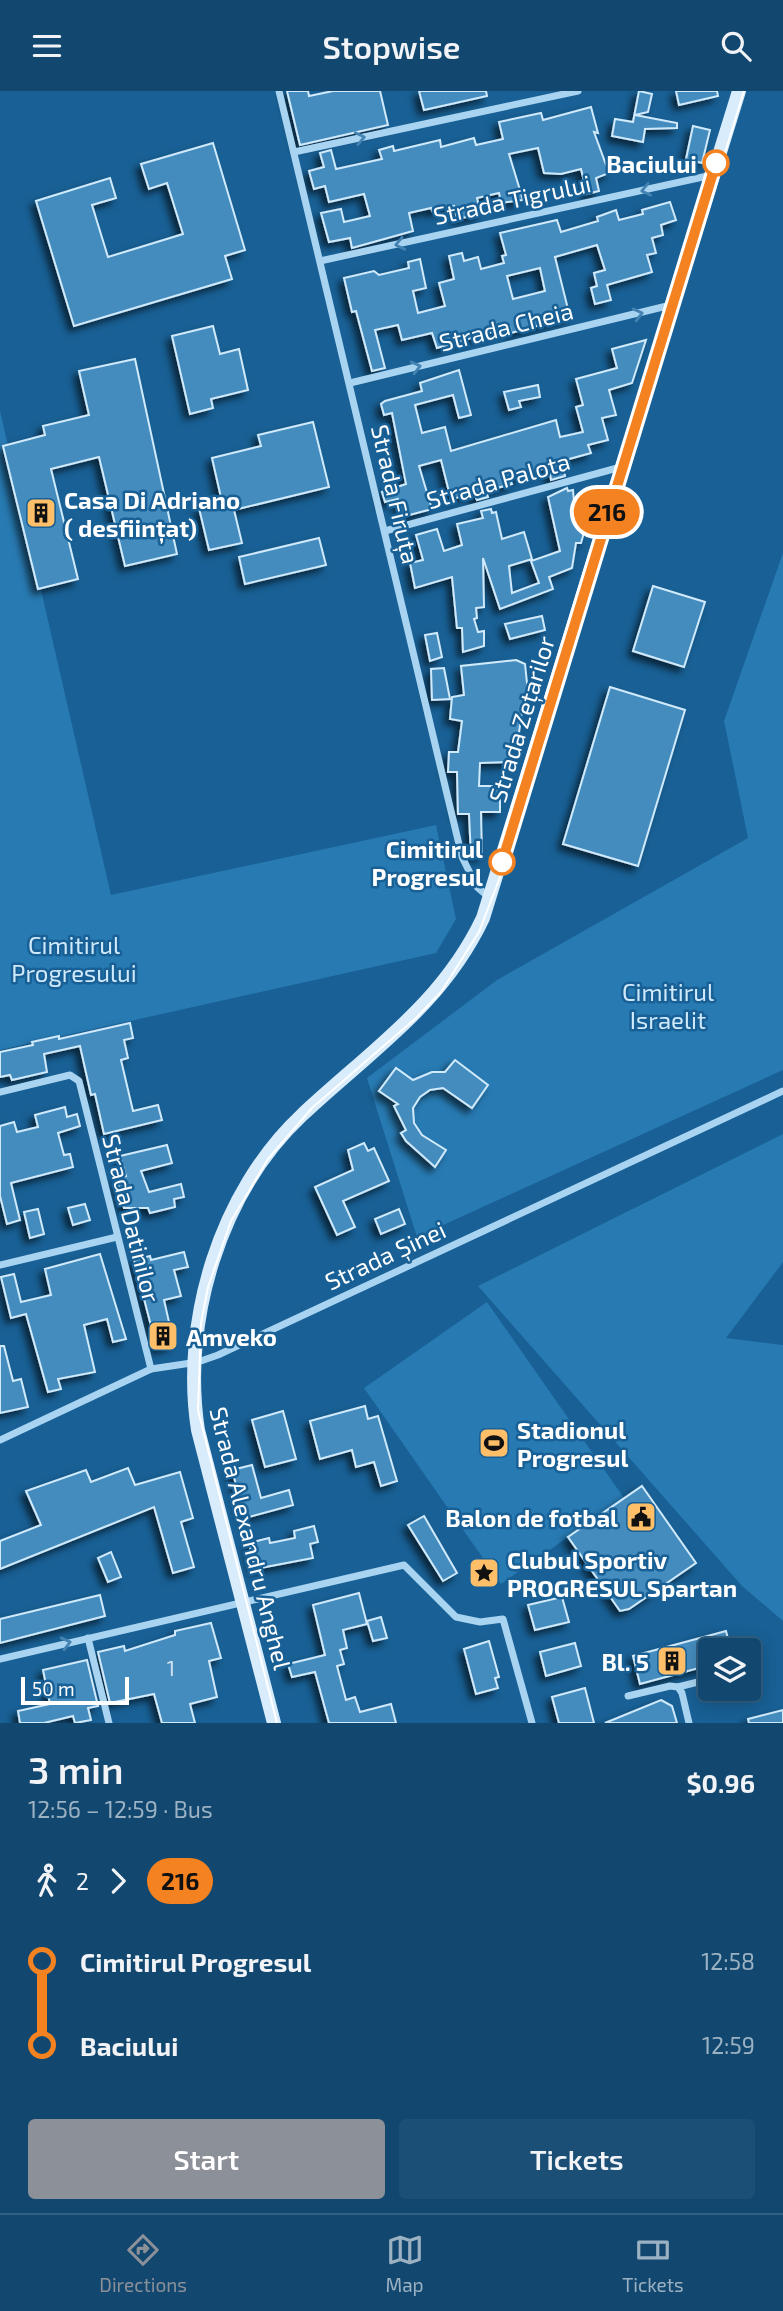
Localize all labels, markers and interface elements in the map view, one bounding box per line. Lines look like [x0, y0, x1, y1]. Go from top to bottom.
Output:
icon: menu [28, 27, 66, 65]
text: Stopwise [323, 27, 460, 65]
icon: search [717, 27, 755, 65]
one-way arrow [354, 132, 366, 146]
place label: Baciului [606, 149, 697, 178]
marker: Baciului [703, 150, 729, 176]
street label: Strada Tigrului [431, 168, 593, 230]
one-way arrow [640, 181, 652, 196]
one-way arrow [394, 236, 406, 250]
street label: Strada Cheia [436, 295, 576, 357]
one-way arrow [631, 308, 643, 322]
one-way arrow [410, 361, 422, 375]
street label: Strada Firuța [364, 422, 426, 567]
street label: Strada Palota [423, 446, 573, 514]
place label: Casa Di Adriano ( desființat) [64, 485, 240, 544]
line badge: 216 [567, 489, 647, 535]
building icon: Casa Di Adriano ( desființat) [24, 496, 58, 530]
text: 216 [588, 497, 626, 526]
street label: Strada Zețarilor [482, 632, 562, 806]
place label: Cimitirul Progresul [372, 834, 483, 891]
marker: Cimitirul Progresul [489, 849, 515, 875]
park label: Cimitirul Progresului [11, 930, 137, 987]
park label: Cimitirul Israelit [622, 977, 714, 1034]
street label: Strada Datinilor [97, 1131, 167, 1305]
street label: Strada Șinei [320, 1214, 451, 1297]
building icon: Amveko [146, 1319, 180, 1353]
place label: Amveko [186, 1322, 277, 1351]
street label: Strada Alexandru Anghel [204, 1404, 298, 1672]
place label: Stadionul Progresul [517, 1415, 629, 1472]
sports icon: Stadionul Progresul [477, 1426, 511, 1460]
public building icon: Balon de fotbal [624, 1500, 658, 1534]
place label: Balon de fotbal [445, 1503, 618, 1532]
place label: Clubul Sportiv PROGRESUL Spartan [507, 1545, 737, 1602]
place icon: Clubul Sportiv PROGRESUL Spartan [467, 1556, 501, 1590]
one-way arrow [60, 1637, 72, 1652]
map controls [698, 1638, 761, 1701]
button: layers [698, 1638, 761, 1701]
building icon: Bl. 5 [655, 1644, 689, 1678]
place label: Bl. 5 [601, 1647, 649, 1676]
house number: 1 [167, 1655, 175, 1680]
scale bar [21, 1674, 130, 1706]
text: 50 m [32, 1677, 75, 1700]
text: 3 min [28, 1746, 124, 1792]
text: $0.96 [686, 1767, 755, 1798]
text: 12:56 – 12:59 · Bus [28, 1795, 213, 1823]
icon: walk [28, 1862, 66, 1900]
icon: forward [99, 1862, 137, 1900]
text: 216 [161, 1866, 199, 1895]
text: 2 [76, 1867, 89, 1895]
text: Cimitirul Progresul [80, 1946, 311, 1977]
text: 12:58 [701, 1947, 755, 1975]
text: Baciului [80, 2030, 178, 2061]
text: 12:59 [702, 2031, 755, 2059]
button: Start [28, 2119, 385, 2199]
button: Tickets [399, 2119, 755, 2199]
tab: Directions [99, 2231, 187, 2296]
tab: Map [385, 2231, 424, 2296]
tab: Tickets [622, 2231, 684, 2296]

